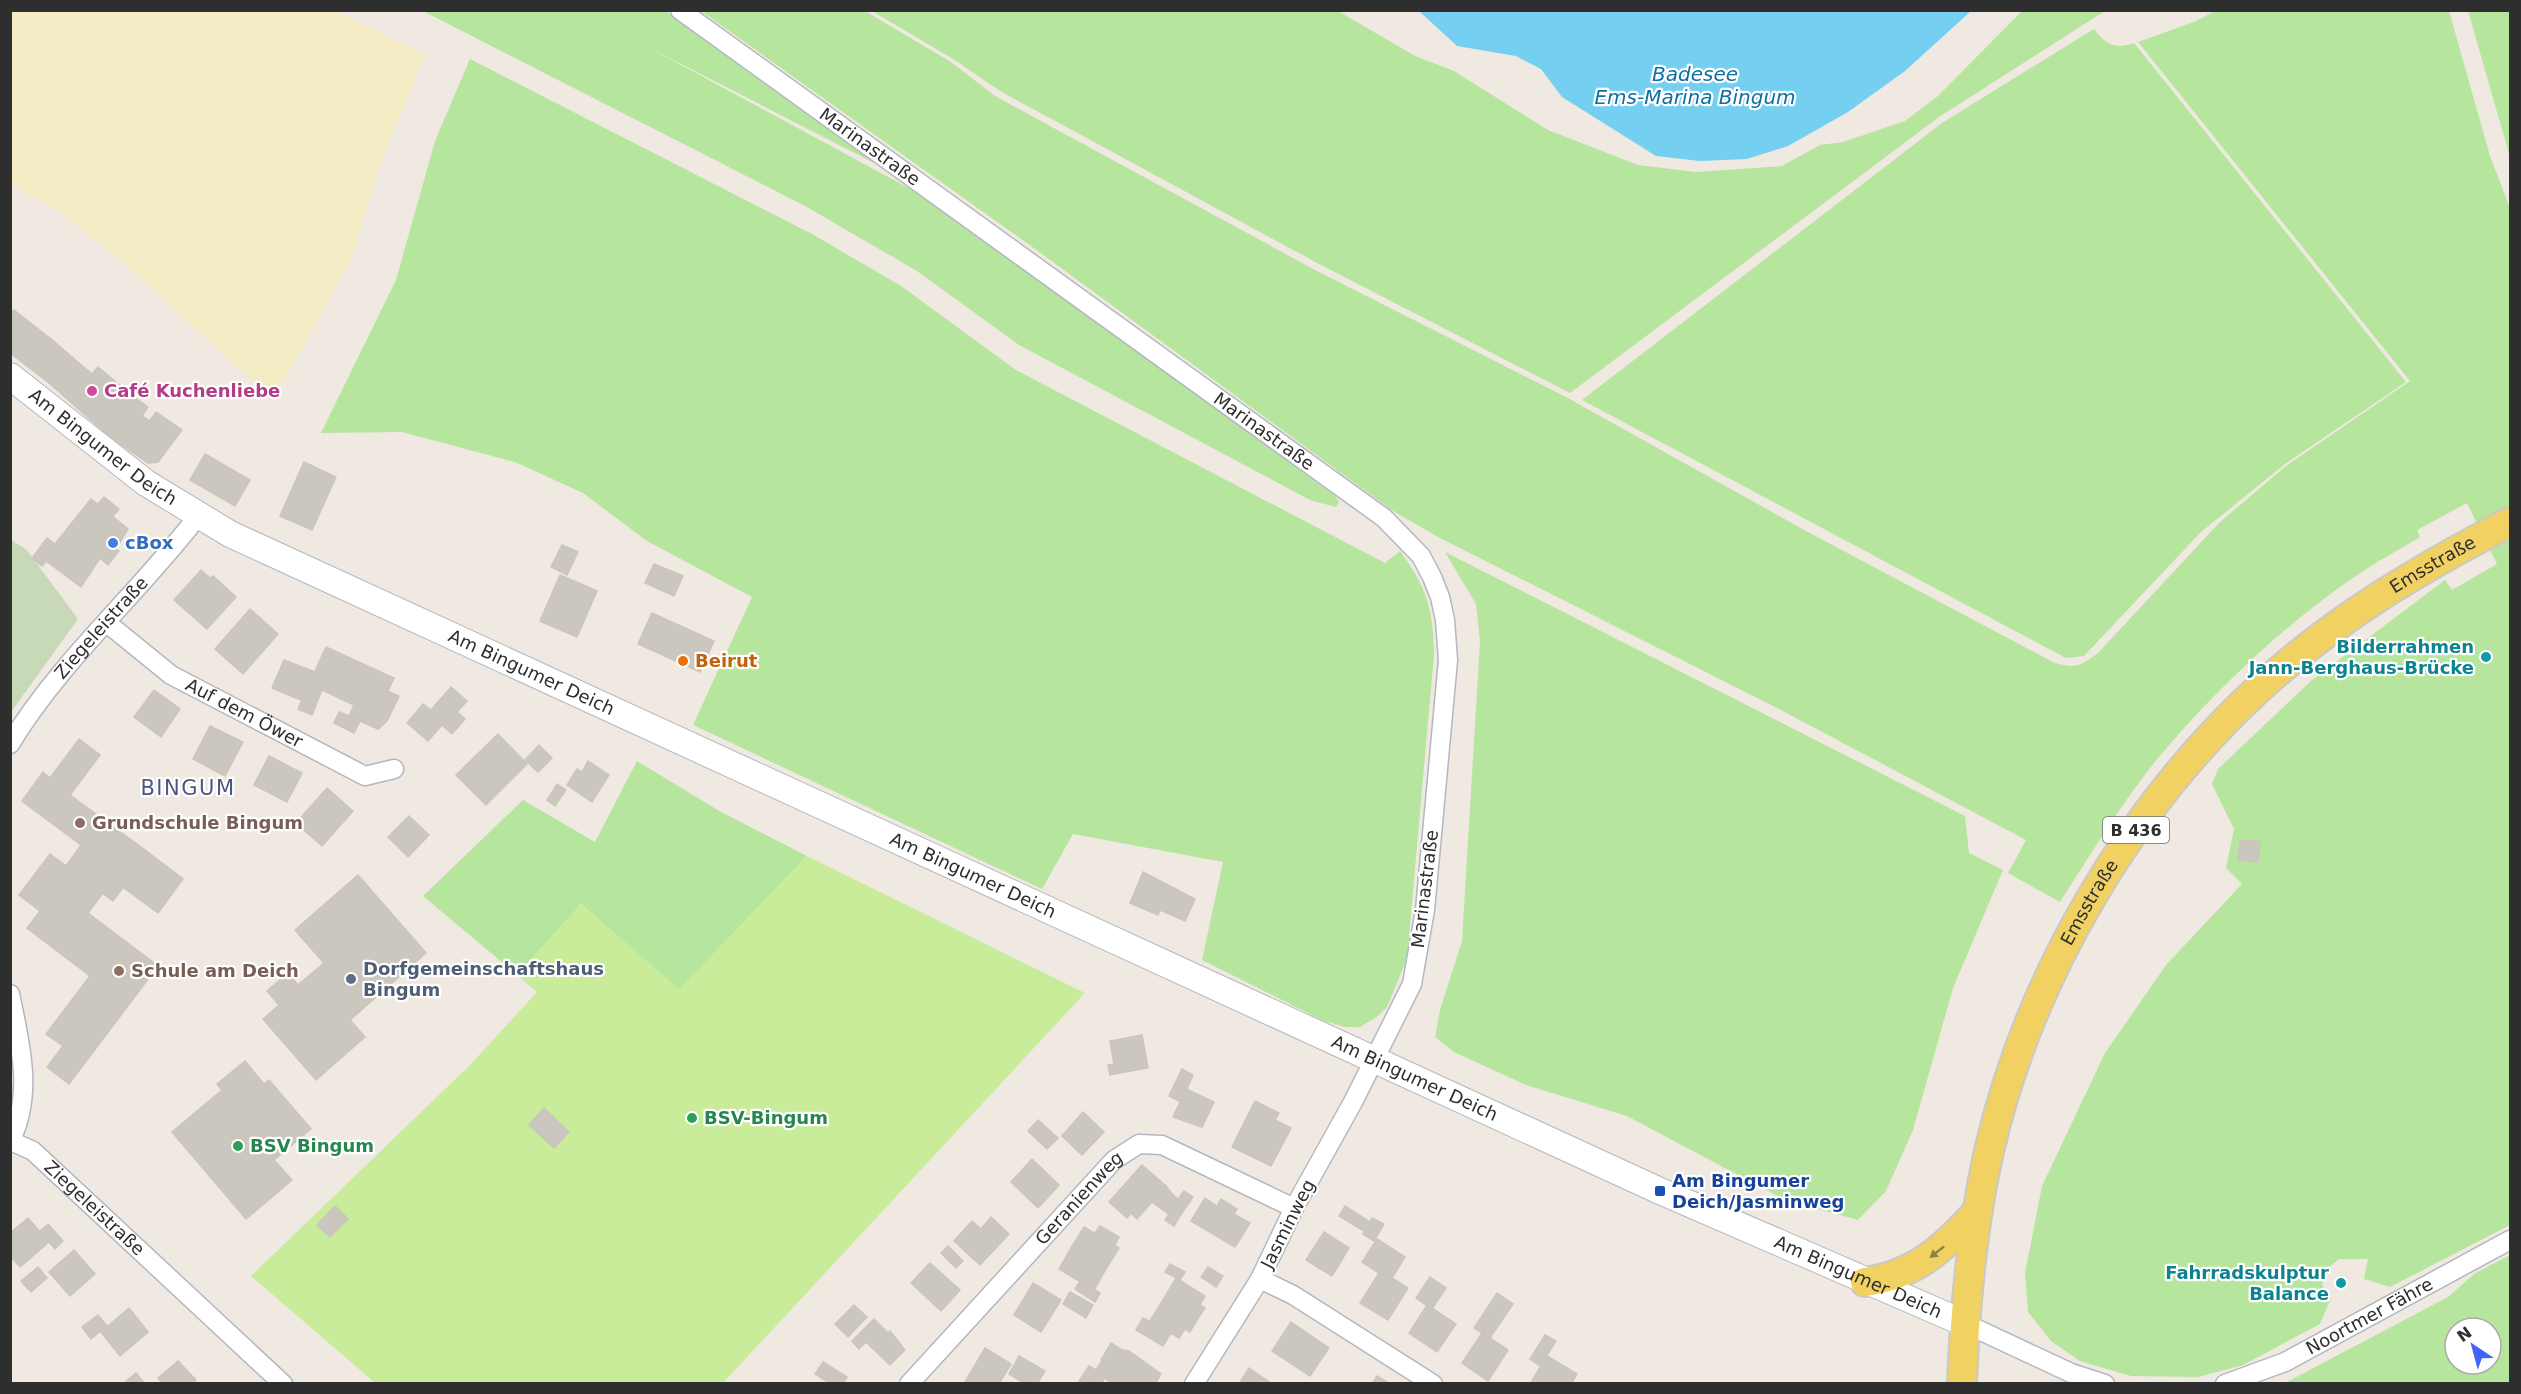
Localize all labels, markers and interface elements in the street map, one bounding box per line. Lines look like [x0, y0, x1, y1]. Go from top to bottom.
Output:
water label: Badesee Ems-Marina Bingum [1594, 62, 1796, 109]
street label: Marinastraße [816, 103, 924, 190]
place label: Café Kuchenliebe [104, 380, 280, 401]
street label: Am Bingumer Deich [25, 384, 181, 509]
marker: Café Kuchenliebe [85, 384, 99, 398]
street label: Marinastraße [1210, 388, 1318, 474]
street label: Emsstraße [2386, 531, 2479, 597]
place label: cBox [125, 532, 174, 553]
marker: cBox [106, 536, 120, 550]
street label: Ziegeleistraße [50, 572, 152, 683]
street label: Am Bingumer Deich [445, 625, 618, 719]
place label: Bilderrahmen Jann-Berghaus-Brücke [2247, 636, 2474, 678]
place label: Beirut [695, 650, 758, 671]
marker: Bilderrahmen Jann-Berghaus-Brücke [2479, 650, 2493, 664]
marker: Beirut [676, 654, 690, 668]
street label: Auf dem Öwer [182, 674, 307, 752]
district label: BINGUM [140, 776, 236, 800]
place label: Grundschule Bingum [92, 812, 303, 833]
marker: Grundschule Bingum [73, 816, 87, 830]
road number: B 436 [2103, 817, 2169, 843]
street label: Am Bingumer Deich [887, 828, 1060, 922]
street label: Marinastraße [1407, 829, 1442, 949]
street label: Emsstraße [2056, 855, 2122, 949]
place label: Dorfgemeinschaftshaus Bingum [363, 958, 604, 1000]
place label: Schule am Deich [131, 960, 299, 981]
marker: Schule am Deich [112, 964, 126, 978]
marker: Dorfgemeinschaftshaus Bingum [344, 972, 358, 986]
street label: Am Bingumer Deich [1329, 1031, 1501, 1125]
place label: BSV-Bingum [704, 1107, 828, 1128]
marker: BSV-Bingum [685, 1111, 699, 1125]
place label: BSV Bingum [250, 1135, 374, 1156]
marker: BSV Bingum [231, 1139, 245, 1153]
street label: Geranienweg [1031, 1146, 1126, 1249]
street label: Ziegeleistraße [40, 1156, 149, 1260]
place label: Am Bingumer Deich/Jasminweg [1672, 1170, 1844, 1212]
street label: Jasminweg [1256, 1176, 1319, 1273]
marker: Am Bingumer Deich/Jasminweg [1653, 1184, 1667, 1198]
street label: Am Bingumer Deich [1771, 1231, 1945, 1322]
one-way arrow [1929, 1246, 1945, 1259]
place label: Fahrradskulptur Balance [2165, 1262, 2329, 1304]
street label: Noortmer Fähre [2302, 1273, 2436, 1359]
marker: Fahrradskulptur Balance [2334, 1276, 2348, 1290]
north arrow [2443, 1316, 2503, 1376]
text: N [2453, 1323, 2475, 1346]

